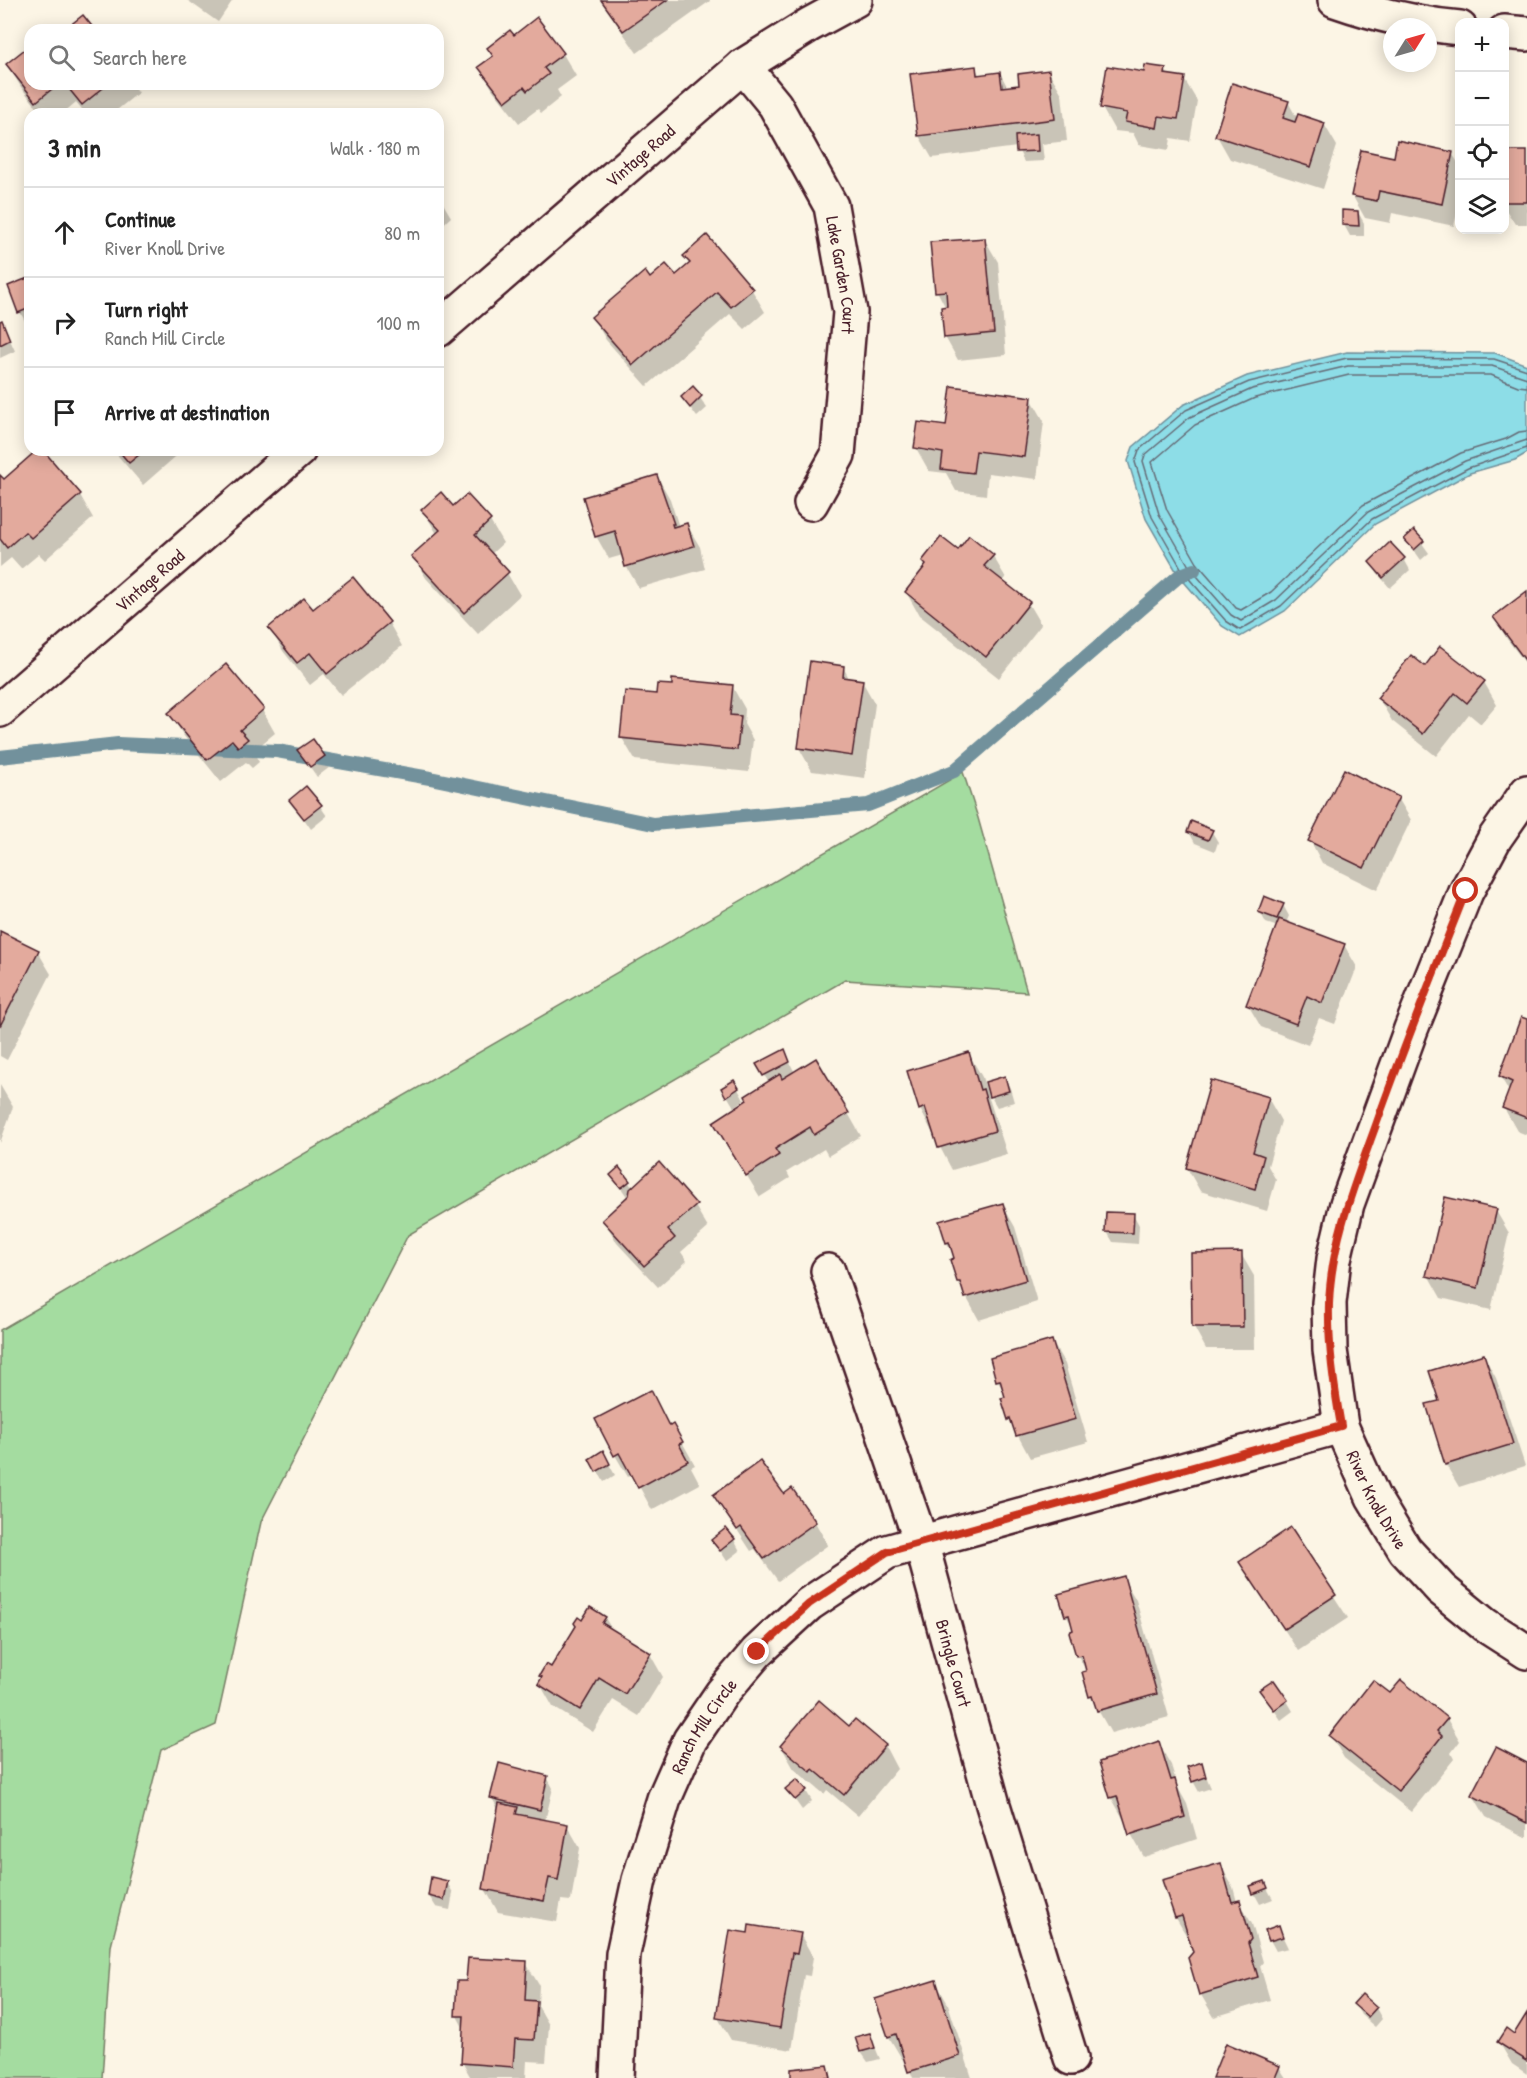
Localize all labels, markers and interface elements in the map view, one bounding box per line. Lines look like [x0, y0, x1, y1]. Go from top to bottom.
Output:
north arrow [1383, 18, 1437, 72]
map controls [1455, 18, 1509, 234]
button: + [1455, 18, 1509, 72]
search box [24, 24, 444, 90]
icon: search [45, 41, 78, 74]
text: Search here [93, 42, 187, 72]
button: − [1455, 72, 1509, 126]
street label: Vintage Road [600, 118, 680, 192]
button: locate [1455, 126, 1509, 180]
text: 3 min [48, 130, 101, 165]
text: Walk · 180 m [330, 134, 420, 161]
button: layers [1455, 180, 1509, 234]
text: Continue [105, 204, 176, 234]
street label: Lake Garden Court [821, 214, 863, 336]
icon: ahead [48, 216, 81, 249]
text: 80 m [384, 219, 420, 246]
text: River Knoll Drive [105, 234, 225, 261]
text: Turn right [105, 294, 188, 324]
icon: right [48, 306, 81, 339]
text: 100 m [377, 309, 420, 336]
text: Ranch Mill Circle [105, 324, 226, 351]
icon: arrive [48, 396, 81, 429]
text: Arrive at destination [105, 397, 270, 427]
street label: Vintage Road [109, 543, 189, 617]
route start [1452, 877, 1478, 903]
street label: River Knoll Drive [1341, 1446, 1414, 1553]
street label: Bringle Court [930, 1616, 978, 1710]
route end [743, 1638, 769, 1664]
street label: Ranch Mill Circle [664, 1672, 742, 1777]

